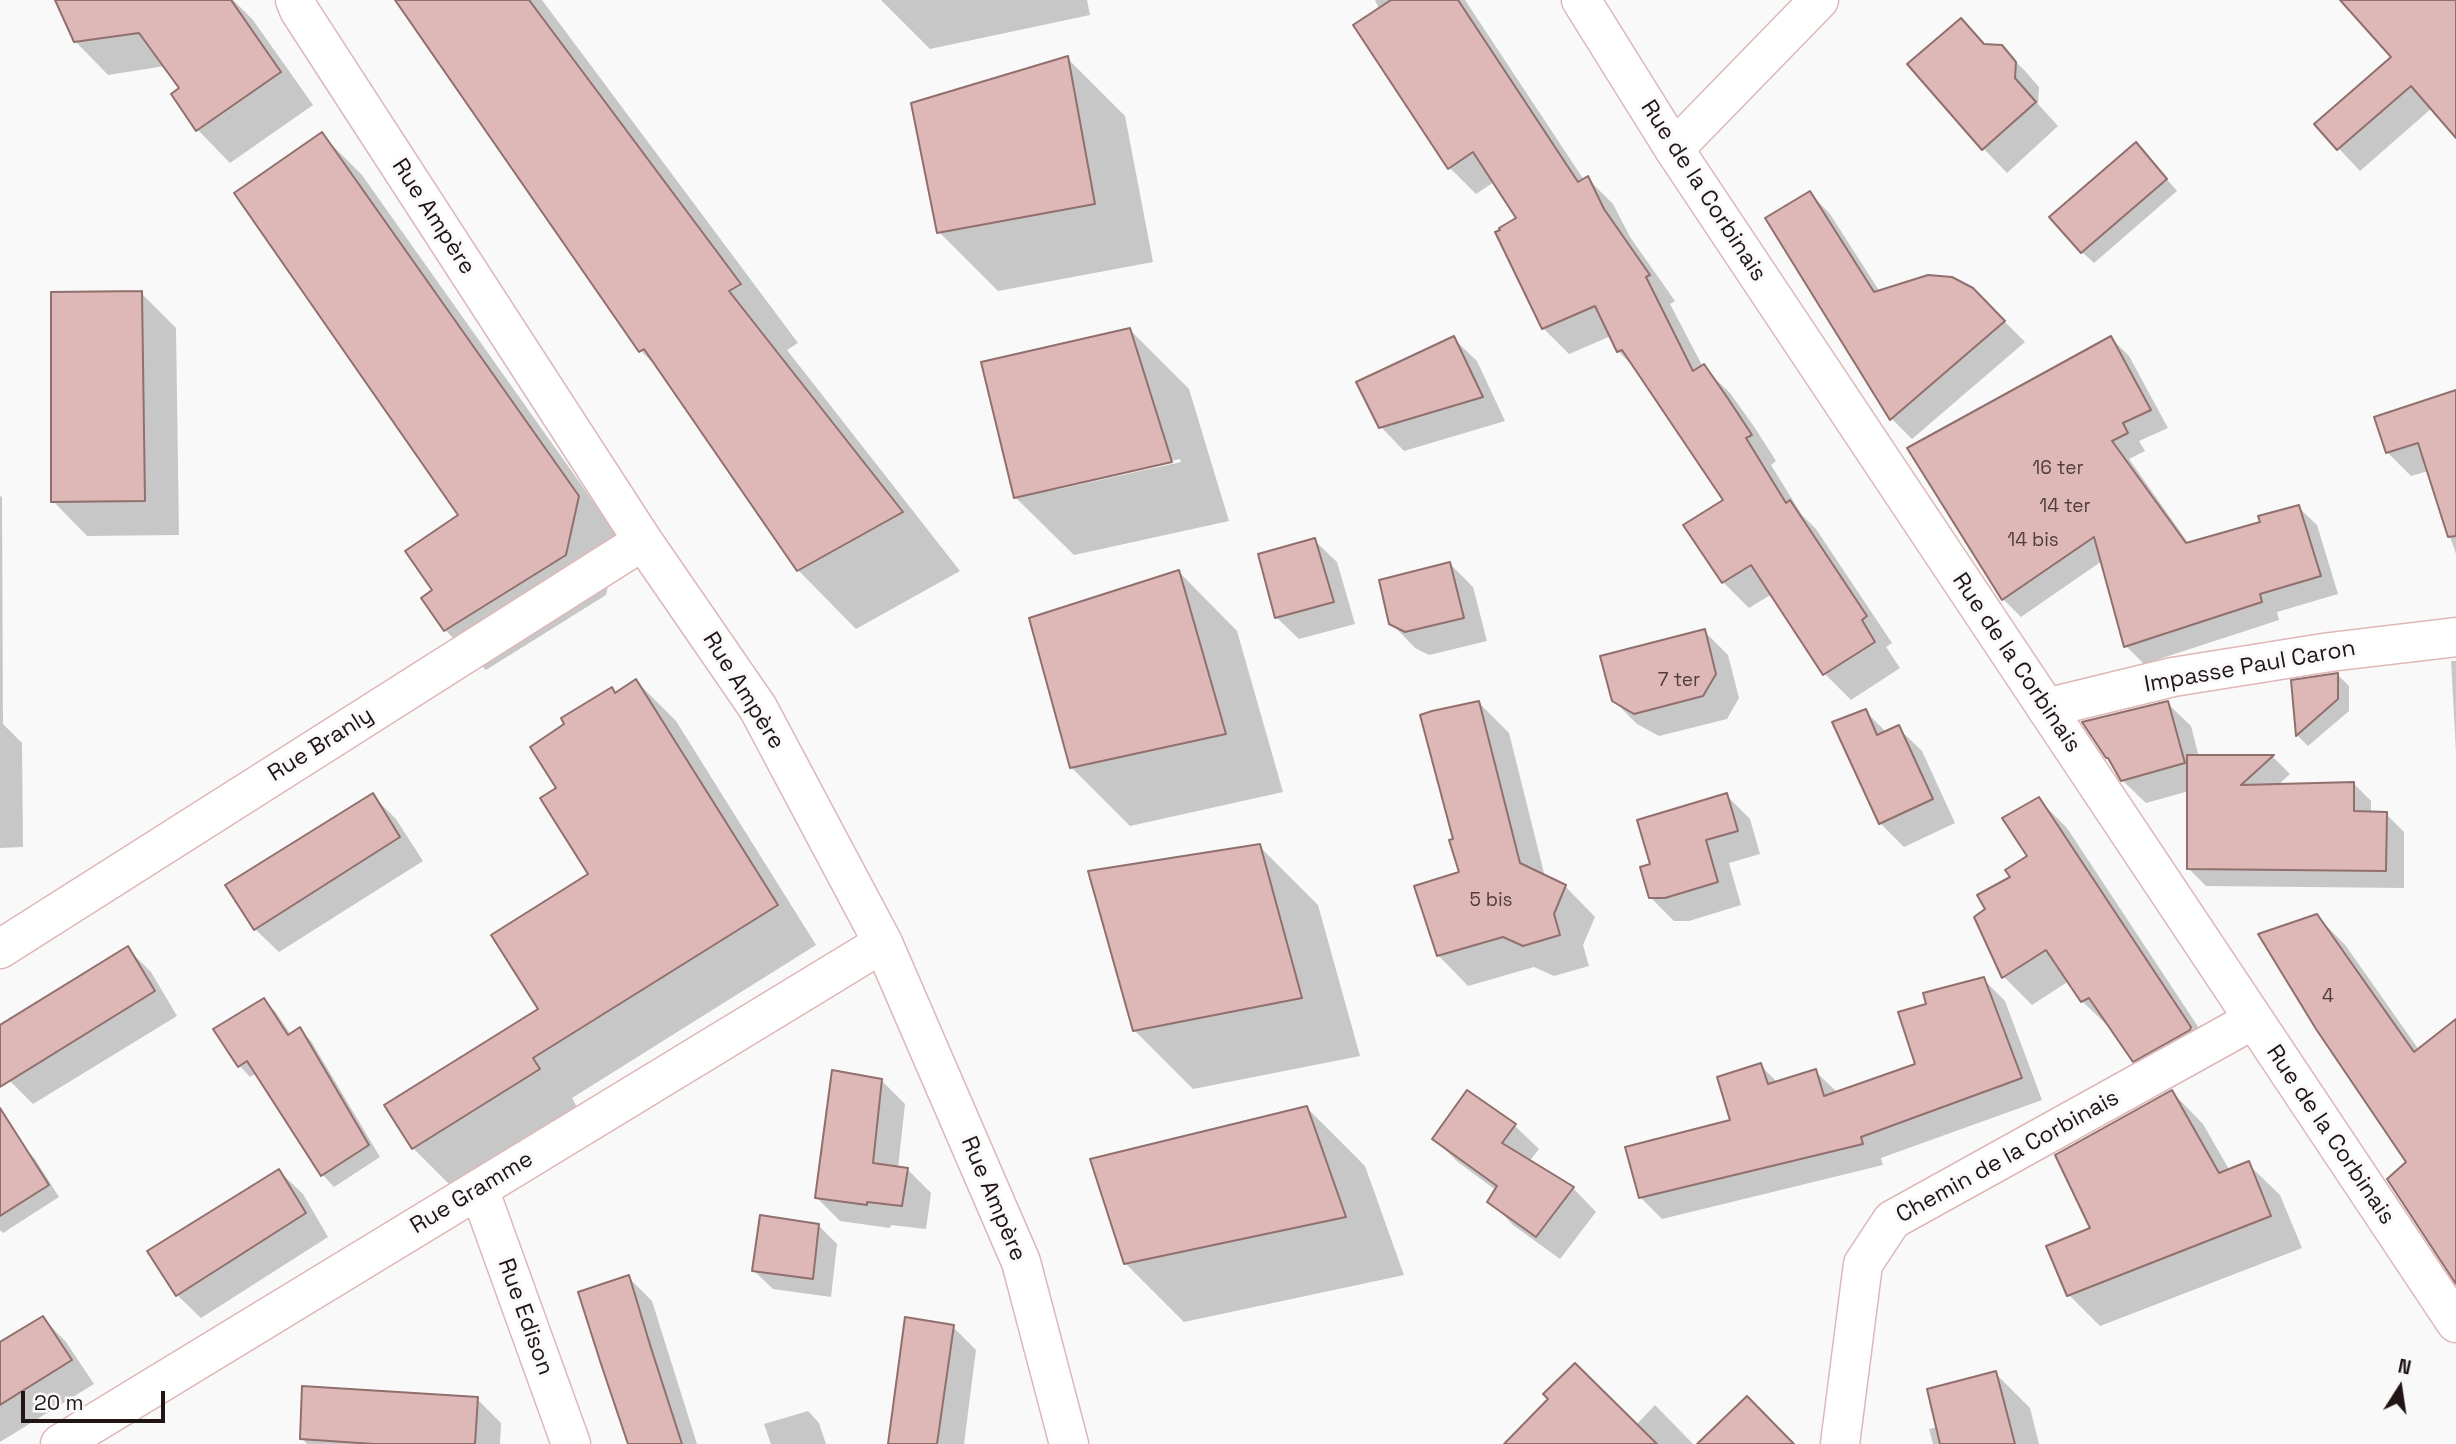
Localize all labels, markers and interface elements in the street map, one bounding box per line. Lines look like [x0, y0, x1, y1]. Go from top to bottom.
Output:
street label: Rue de la Corbinais [1634, 95, 1772, 287]
street label: Rue Ampère [385, 154, 481, 280]
house number: 16 ter [2032, 458, 2084, 480]
house number: 14 ter [2039, 496, 2091, 518]
house number: 14 bis [2007, 530, 2059, 552]
street label: Rue de la Corbinais [1946, 568, 2086, 758]
street label: Rue Ampère [696, 627, 790, 755]
street label: Impasse Paul Caron [2142, 635, 2358, 699]
house number: 7 ter [1658, 670, 1700, 692]
street label: Rue Branly [263, 702, 379, 788]
house number: 5 bis [1469, 890, 1513, 912]
house number: 4 [2322, 986, 2334, 1008]
street label: Rue de la Corbinais [2260, 1040, 2400, 1230]
street label: Chemin de la Corbinais [1892, 1084, 2124, 1230]
street label: Rue Ampère [954, 1133, 1032, 1265]
street label: Rue Gramme [406, 1146, 538, 1240]
street label: Rue Edison [491, 1255, 559, 1379]
north arrow [2365, 1353, 2435, 1423]
text: N [2396, 1353, 2413, 1381]
scale bar [24, 1378, 168, 1422]
text: 20 m [34, 1389, 84, 1416]

